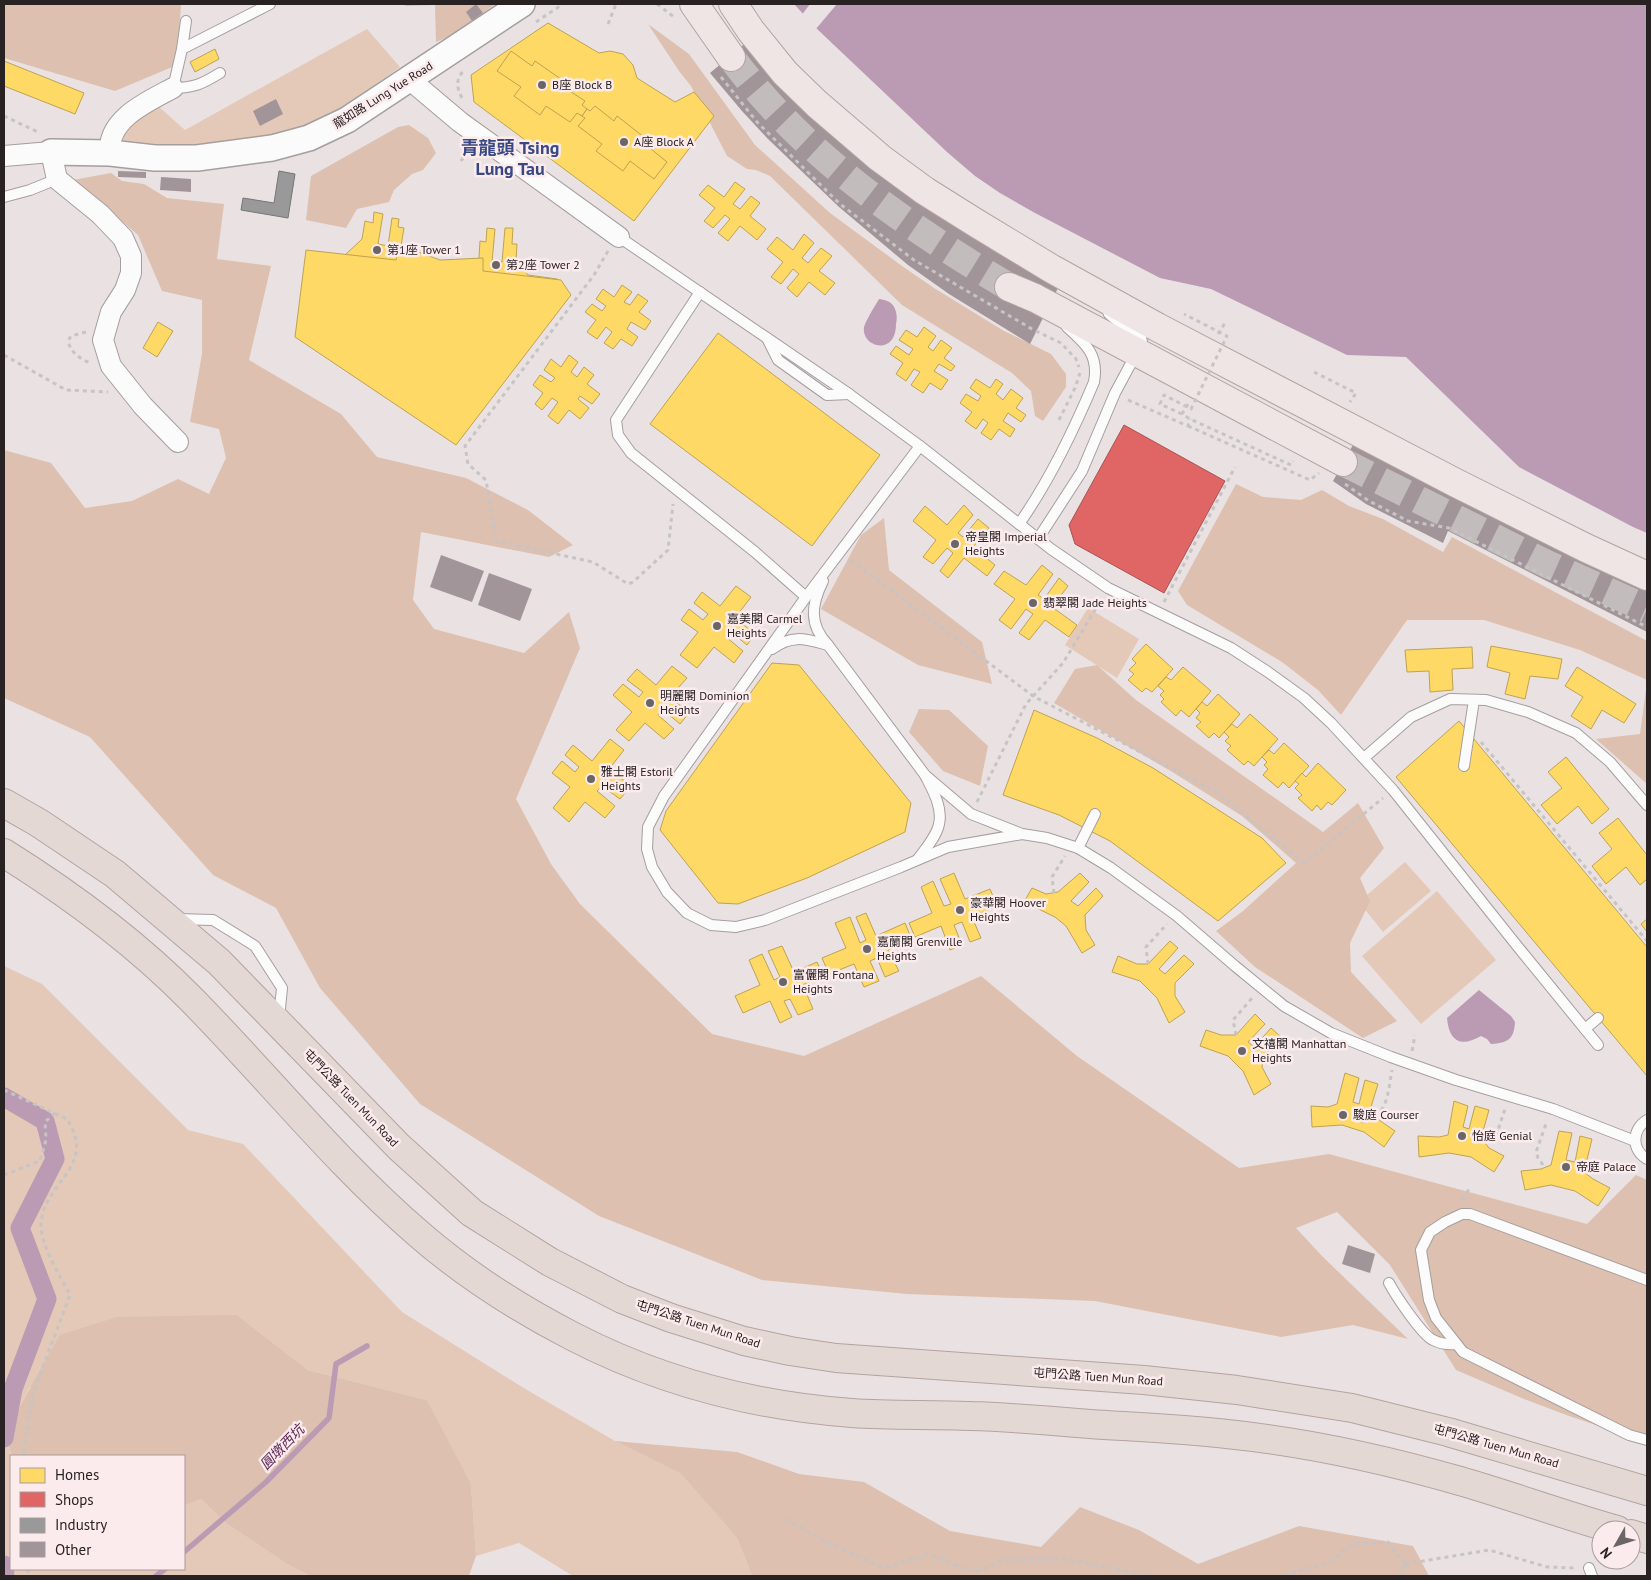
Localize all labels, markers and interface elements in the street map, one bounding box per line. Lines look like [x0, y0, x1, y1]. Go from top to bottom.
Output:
street label: 龍如路 Lung Yue Road [330, 58, 435, 131]
place label: B座 Block B [552, 77, 612, 92]
marker: B座 Block B [536, 79, 548, 91]
place label: A座 Block A [634, 134, 694, 149]
district label: 青龍頭 Tsing Lung Tau [461, 136, 559, 180]
marker: A座 Block A [618, 136, 630, 148]
place label: 第1座 Tower 1 [387, 242, 461, 257]
marker: 第1座 Tower 1 [371, 244, 383, 256]
place label: 第2座 Tower 2 [506, 257, 580, 272]
marker: 第2座 Tower 2 [490, 259, 502, 271]
place label: 帝皇閣 Imperial Heights [965, 529, 1047, 558]
marker: 帝皇閣 Imperial Heights [949, 538, 961, 550]
place label: 翡翠閣 Jade Heights [1043, 595, 1147, 610]
marker: 翡翠閣 Jade Heights [1027, 597, 1039, 609]
place label: 嘉美閣 Carmel Heights [727, 611, 803, 640]
marker: 嘉美閣 Carmel Heights [711, 620, 723, 632]
place label: 明麗閣 Dominion Heights [660, 688, 749, 717]
marker: 明麗閣 Dominion Heights [644, 697, 656, 709]
place label: 雅士閣 Estoril Heights [601, 764, 673, 793]
marker: 雅士閣 Estoril Heights [585, 773, 597, 785]
place label: 豪華閣 Hoover Heights [970, 895, 1046, 924]
marker: 豪華閣 Hoover Heights [954, 904, 966, 916]
place label: 嘉蘭閣 Grenville Heights [877, 934, 962, 963]
marker: 嘉蘭閣 Grenville Heights [861, 943, 873, 955]
place label: 富儷閣 Fontana Heights [793, 967, 874, 996]
marker: 富儷閣 Fontana Heights [777, 976, 789, 988]
place label: 文禧閣 Manhattan Heights [1252, 1036, 1346, 1065]
marker: 文禧閣 Manhattan Heights [1236, 1045, 1248, 1057]
street label: 屯門公路 Tuen Mun Road [301, 1046, 402, 1150]
place label: 駿庭 Courser [1353, 1107, 1419, 1122]
marker: 駿庭 Courser [1337, 1109, 1349, 1121]
place label: 怡庭 Genial [1472, 1128, 1532, 1143]
marker: 怡庭 Genial [1456, 1130, 1468, 1142]
place label: 帝庭 Palace [1576, 1159, 1636, 1174]
marker: 帝庭 Palace [1560, 1161, 1572, 1173]
street label: 屯門公路 Tuen Mun Road [634, 1296, 762, 1351]
street label: 屯門公路 Tuen Mun Road [1033, 1364, 1163, 1389]
water label: 圓墩西坑 [256, 1419, 309, 1473]
street label: 屯門公路 Tuen Mun Road [1432, 1420, 1561, 1471]
legend [10, 1455, 185, 1570]
text: Homes [55, 1465, 99, 1484]
text: Shops [55, 1490, 94, 1509]
text: Industry [55, 1515, 107, 1534]
north arrow [1591, 1520, 1641, 1570]
text: Other [55, 1540, 91, 1559]
text: N [1596, 1544, 1616, 1562]

